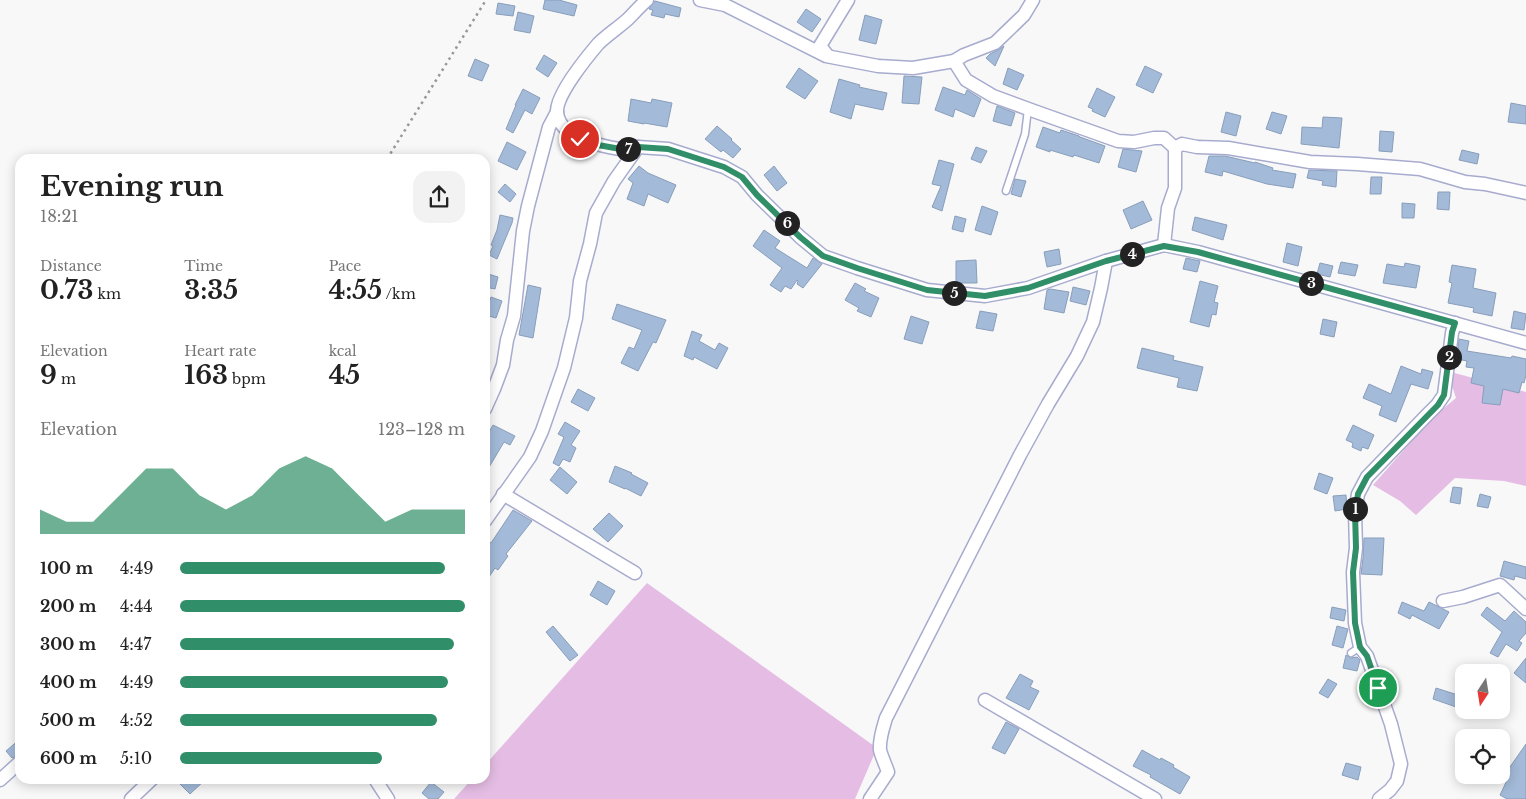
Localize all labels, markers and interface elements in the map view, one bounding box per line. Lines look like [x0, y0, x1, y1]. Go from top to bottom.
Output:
pin [559, 118, 601, 160]
icon: check [566, 125, 594, 153]
pin: 7 [616, 136, 640, 162]
text: 7 [625, 140, 632, 158]
text: Evening run [40, 169, 224, 204]
button: share [413, 171, 465, 223]
text: 18:21 [40, 206, 78, 226]
pin: 6 [774, 210, 800, 236]
text: 6 [783, 214, 792, 232]
pin: 4 [1120, 242, 1144, 266]
text: 4 [1128, 245, 1137, 263]
text: Distance [40, 257, 102, 275]
text: Time [184, 257, 223, 275]
text: Pace [329, 257, 361, 275]
pin: 3 [1298, 270, 1324, 296]
text: 3 [1307, 274, 1316, 292]
text: 0.73 [40, 275, 93, 306]
text: 3:35 [184, 275, 238, 306]
text: 4:55 [329, 275, 382, 306]
pin: 5 [942, 280, 966, 306]
text: 5 [950, 284, 959, 302]
text: km [93, 285, 121, 303]
text: /km [382, 285, 416, 303]
text: Elevation [40, 342, 108, 360]
text: Heart rate [184, 342, 256, 360]
text: kcal [329, 342, 357, 360]
pin: 2 [1436, 344, 1462, 370]
text: 2 [1445, 348, 1454, 366]
text: 9 [40, 360, 57, 391]
text: 163 [184, 360, 228, 391]
text: 45 [329, 360, 360, 391]
text: m [57, 370, 76, 388]
text: bpm [228, 370, 266, 388]
text: Elevation [40, 419, 117, 439]
text: 123–128 m [378, 419, 465, 439]
pin: 1 [1342, 496, 1368, 522]
text: 1 [1352, 500, 1359, 518]
text: 100 m [40, 558, 93, 578]
text: 4:49 [120, 558, 154, 578]
text: 200 m [40, 596, 97, 616]
text: 4:44 [120, 596, 153, 616]
text: 300 m [40, 634, 96, 654]
text: 4:47 [120, 634, 151, 654]
north arrow [1455, 664, 1510, 719]
map controls [1455, 664, 1510, 784]
pin [1357, 667, 1399, 709]
text: 400 m [40, 672, 97, 692]
text: 4:49 [120, 672, 154, 692]
icon: arrive [1364, 674, 1392, 702]
text: 500 m [40, 710, 96, 730]
text: 4:52 [120, 710, 153, 730]
button: locate [1455, 729, 1510, 784]
text: 600 m [40, 748, 97, 768]
text: 5:10 [120, 748, 152, 768]

